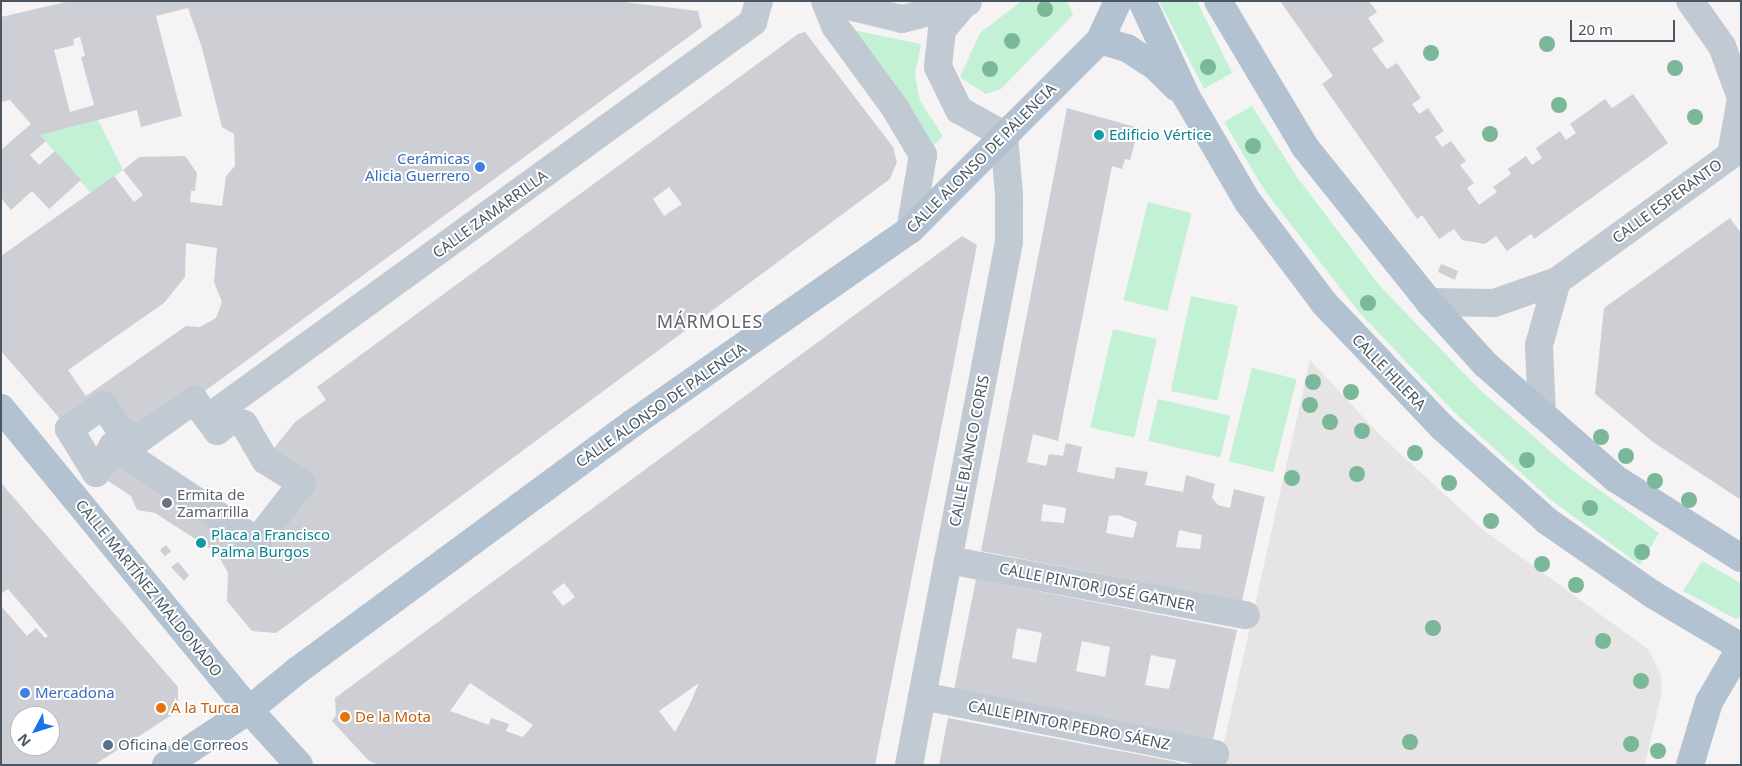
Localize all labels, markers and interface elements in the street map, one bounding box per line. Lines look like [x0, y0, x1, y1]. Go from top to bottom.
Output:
scale bar [1572, 10, 1677, 42]
text: 20 m [1578, 19, 1613, 39]
street label: CALLE ALONSO DE PALENCIA [903, 80, 1059, 236]
place label: Edificio Vértice [1109, 126, 1212, 144]
marker: Edificio Vértice [1093, 129, 1105, 141]
place label: Cerámicas Alicia Guerrero [365, 149, 470, 184]
street label: CALLE ESPERANTO [1609, 155, 1725, 247]
marker: Cerámicas Alicia Guerrero [474, 161, 486, 173]
street label: CALLE ZAMARRILLA [429, 166, 551, 262]
district label: MÁRMOLES [656, 310, 764, 332]
street label: CALLE HILERA [1348, 330, 1430, 414]
street label: CALLE ALONSO DE PALENCIA [572, 339, 750, 471]
street label: CALLE BLANCO CORIS [945, 374, 993, 528]
place label: Ermita de Zamarrilla [177, 485, 249, 520]
street label: CALLE MARTÍNEZ MALDONADO [72, 496, 226, 680]
marker: Ermita de Zamarrilla [161, 497, 173, 509]
place label: Placa a Francisco Palma Burgos [211, 525, 330, 560]
marker: Placa a Francisco Palma Burgos [195, 537, 207, 549]
street label: CALLE PINTOR JOSÉ GATNER [998, 559, 1196, 615]
place label: Mercadona [35, 684, 115, 702]
marker: Mercadona [19, 687, 31, 699]
street label: CALLE PINTOR PEDRO SÁENZ [967, 697, 1171, 753]
place label: A la Turca [171, 699, 239, 717]
marker: A la Turca [155, 702, 167, 714]
north arrow [10, 706, 60, 756]
place label: De la Mota [355, 708, 431, 726]
marker: De la Mota [339, 711, 351, 723]
text: N [13, 730, 35, 751]
place label: Oficina de Correos [118, 736, 248, 754]
marker: Oficina de Correos [102, 739, 114, 751]

